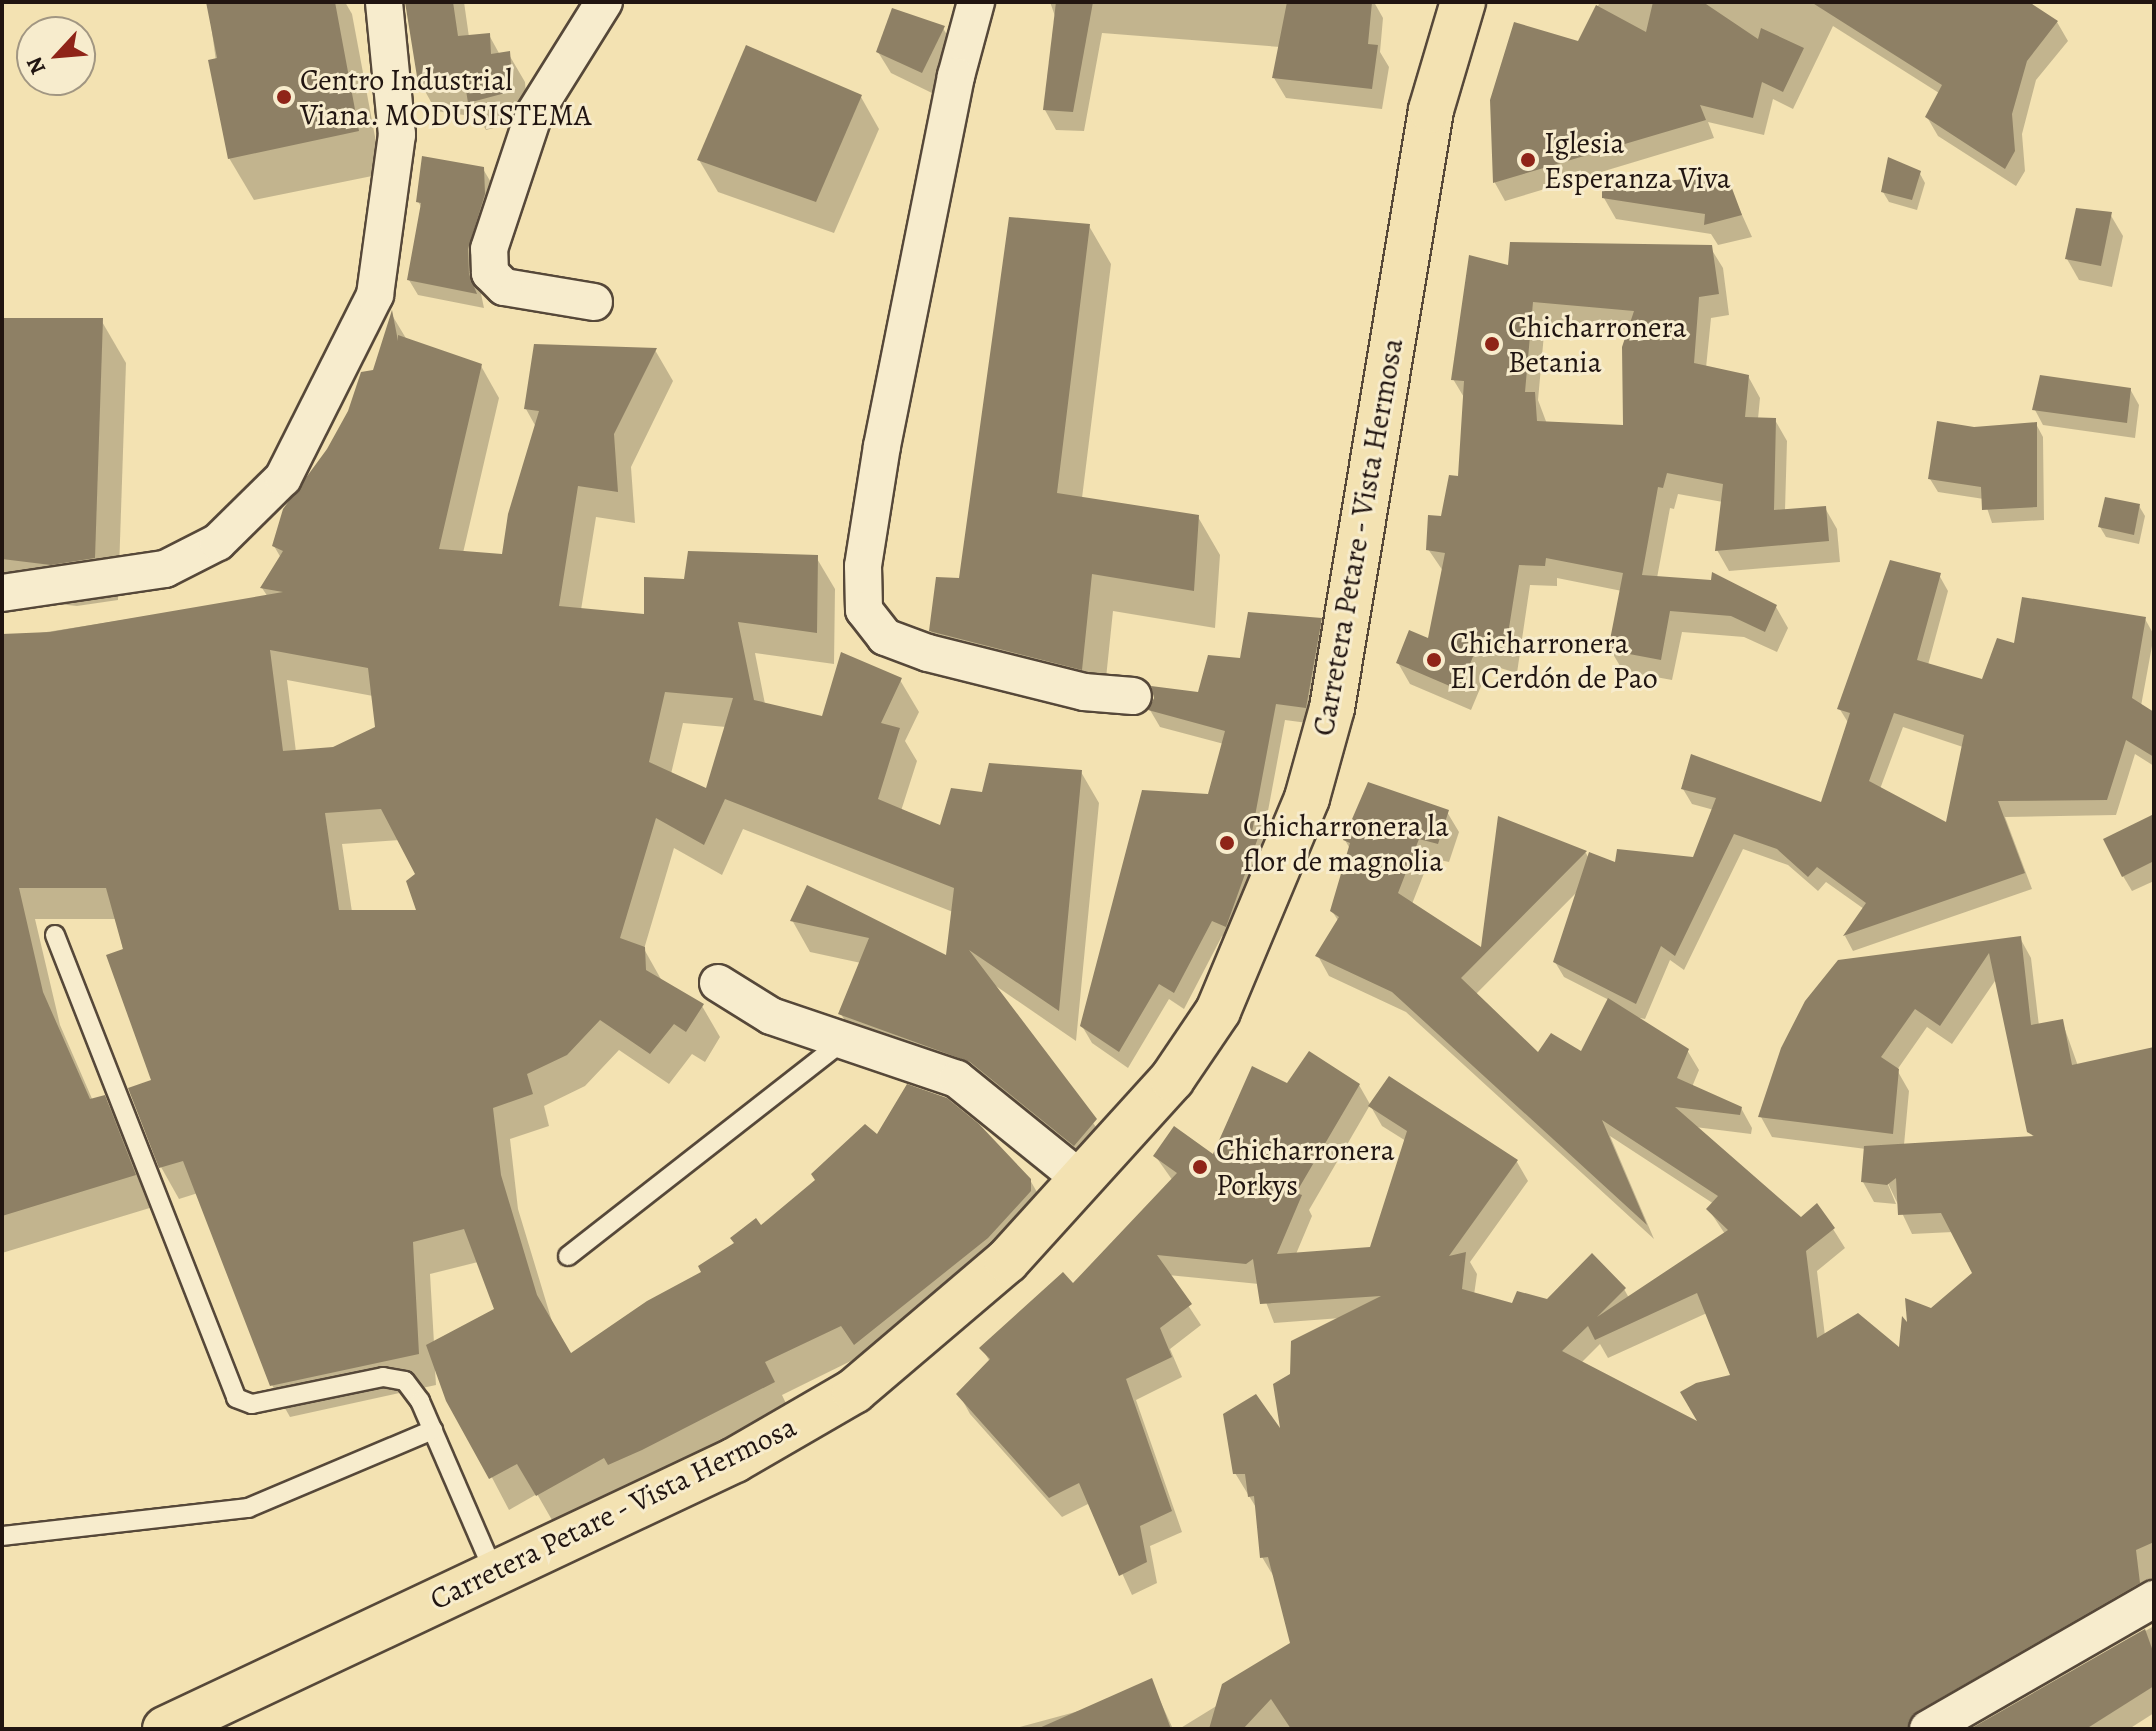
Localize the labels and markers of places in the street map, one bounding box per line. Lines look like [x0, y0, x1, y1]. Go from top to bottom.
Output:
place label: Centro Industrial Viana. MODUSISTEMA [300, 62, 592, 132]
marker: Centro Industrial Viana. MODUSISTEMA [275, 88, 293, 106]
place label: Iglesia Esperanza Viva [1544, 125, 1731, 196]
marker: Iglesia Esperanza Viva [1519, 151, 1537, 169]
place label: Chicharronera Betania [1508, 309, 1687, 380]
marker: Chicharronera Betania [1483, 335, 1501, 353]
place label: Chicharronera El Cerdón de Pao [1450, 625, 1658, 696]
marker: Chicharronera El Cerdón de Pao [1425, 651, 1443, 669]
place label: Chicharronera la flor de magnolia [1243, 808, 1449, 878]
marker: Chicharronera la flor de magnolia [1218, 834, 1236, 852]
place label: Chicharronera Porkys [1216, 1132, 1395, 1202]
marker: Chicharronera Porkys [1191, 1158, 1209, 1176]

